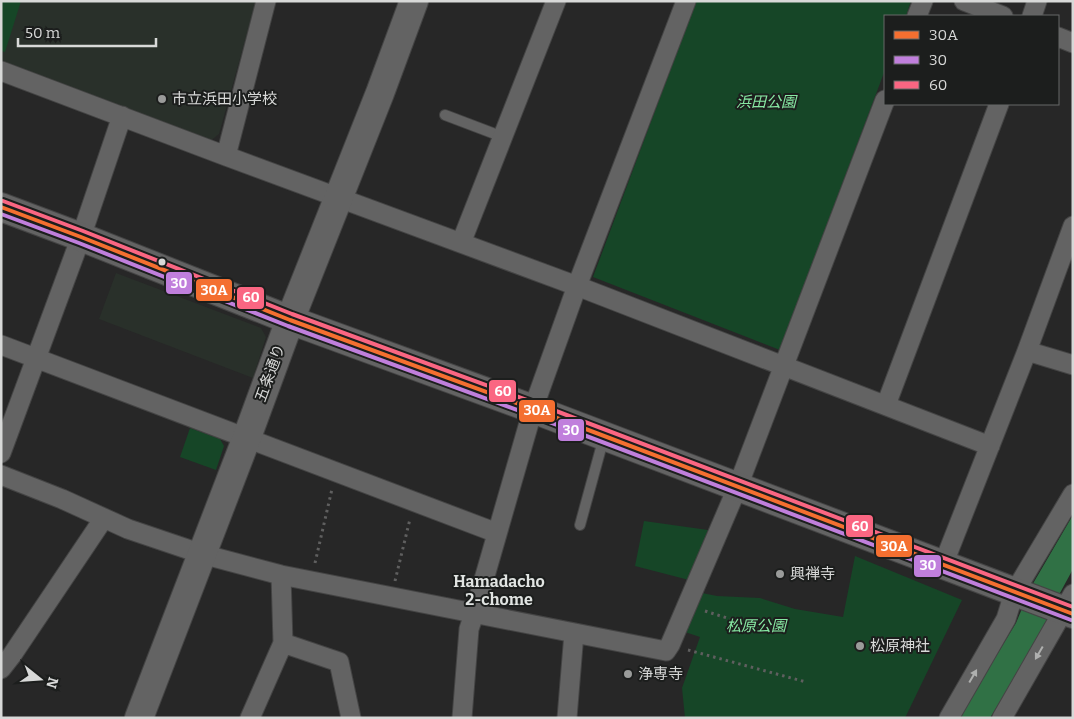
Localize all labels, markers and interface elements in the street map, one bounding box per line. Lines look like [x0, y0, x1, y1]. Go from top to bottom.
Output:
scale bar [18, 15, 155, 47]
legend [884, 15, 1059, 105]
text: 50 m [25, 24, 61, 42]
text: 30A [929, 26, 958, 44]
text: 30 [929, 51, 947, 69]
text: 60 [929, 76, 947, 94]
place label: 市立浜田小学校 [172, 90, 277, 108]
marker: 市立浜田小学校 [156, 93, 168, 105]
park label: 浜田公園 [736, 93, 798, 111]
unlabelled marker [157, 257, 167, 267]
line badge: 30 [165, 271, 193, 295]
text: 30 [171, 275, 188, 292]
line badge: 30A [195, 278, 233, 302]
text: 30A [201, 282, 227, 299]
line badge: 60 [236, 286, 265, 310]
text: 60 [242, 289, 260, 306]
street label: 五条通り [251, 342, 289, 404]
line badge: 60 [488, 379, 517, 403]
text: 60 [494, 383, 512, 400]
line badge: 30A [518, 399, 556, 423]
text: 30A [524, 402, 550, 419]
line badge: 30 [557, 418, 585, 442]
text: 30 [563, 422, 580, 439]
line badge: 60 [845, 514, 874, 538]
text: 60 [851, 518, 869, 535]
line badge: 30A [875, 534, 913, 558]
text: 30A [881, 538, 907, 555]
line badge: 30 [913, 554, 942, 578]
text: 30 [920, 557, 937, 574]
place label: 興禅寺 [790, 565, 835, 583]
marker: 興禅寺 [774, 568, 786, 580]
district label: Hamadacho 2-chome [453, 572, 545, 609]
park label: 松原公園 [726, 617, 788, 635]
place label: 松原神社 [870, 637, 930, 655]
marker: 松原神社 [854, 640, 866, 652]
one-way arrow [1035, 646, 1044, 659]
north arrow [15, 654, 65, 704]
place label: 浄専寺 [638, 665, 683, 683]
marker: 浄専寺 [622, 668, 634, 680]
one-way arrow [969, 669, 978, 682]
text: N [42, 675, 62, 690]

